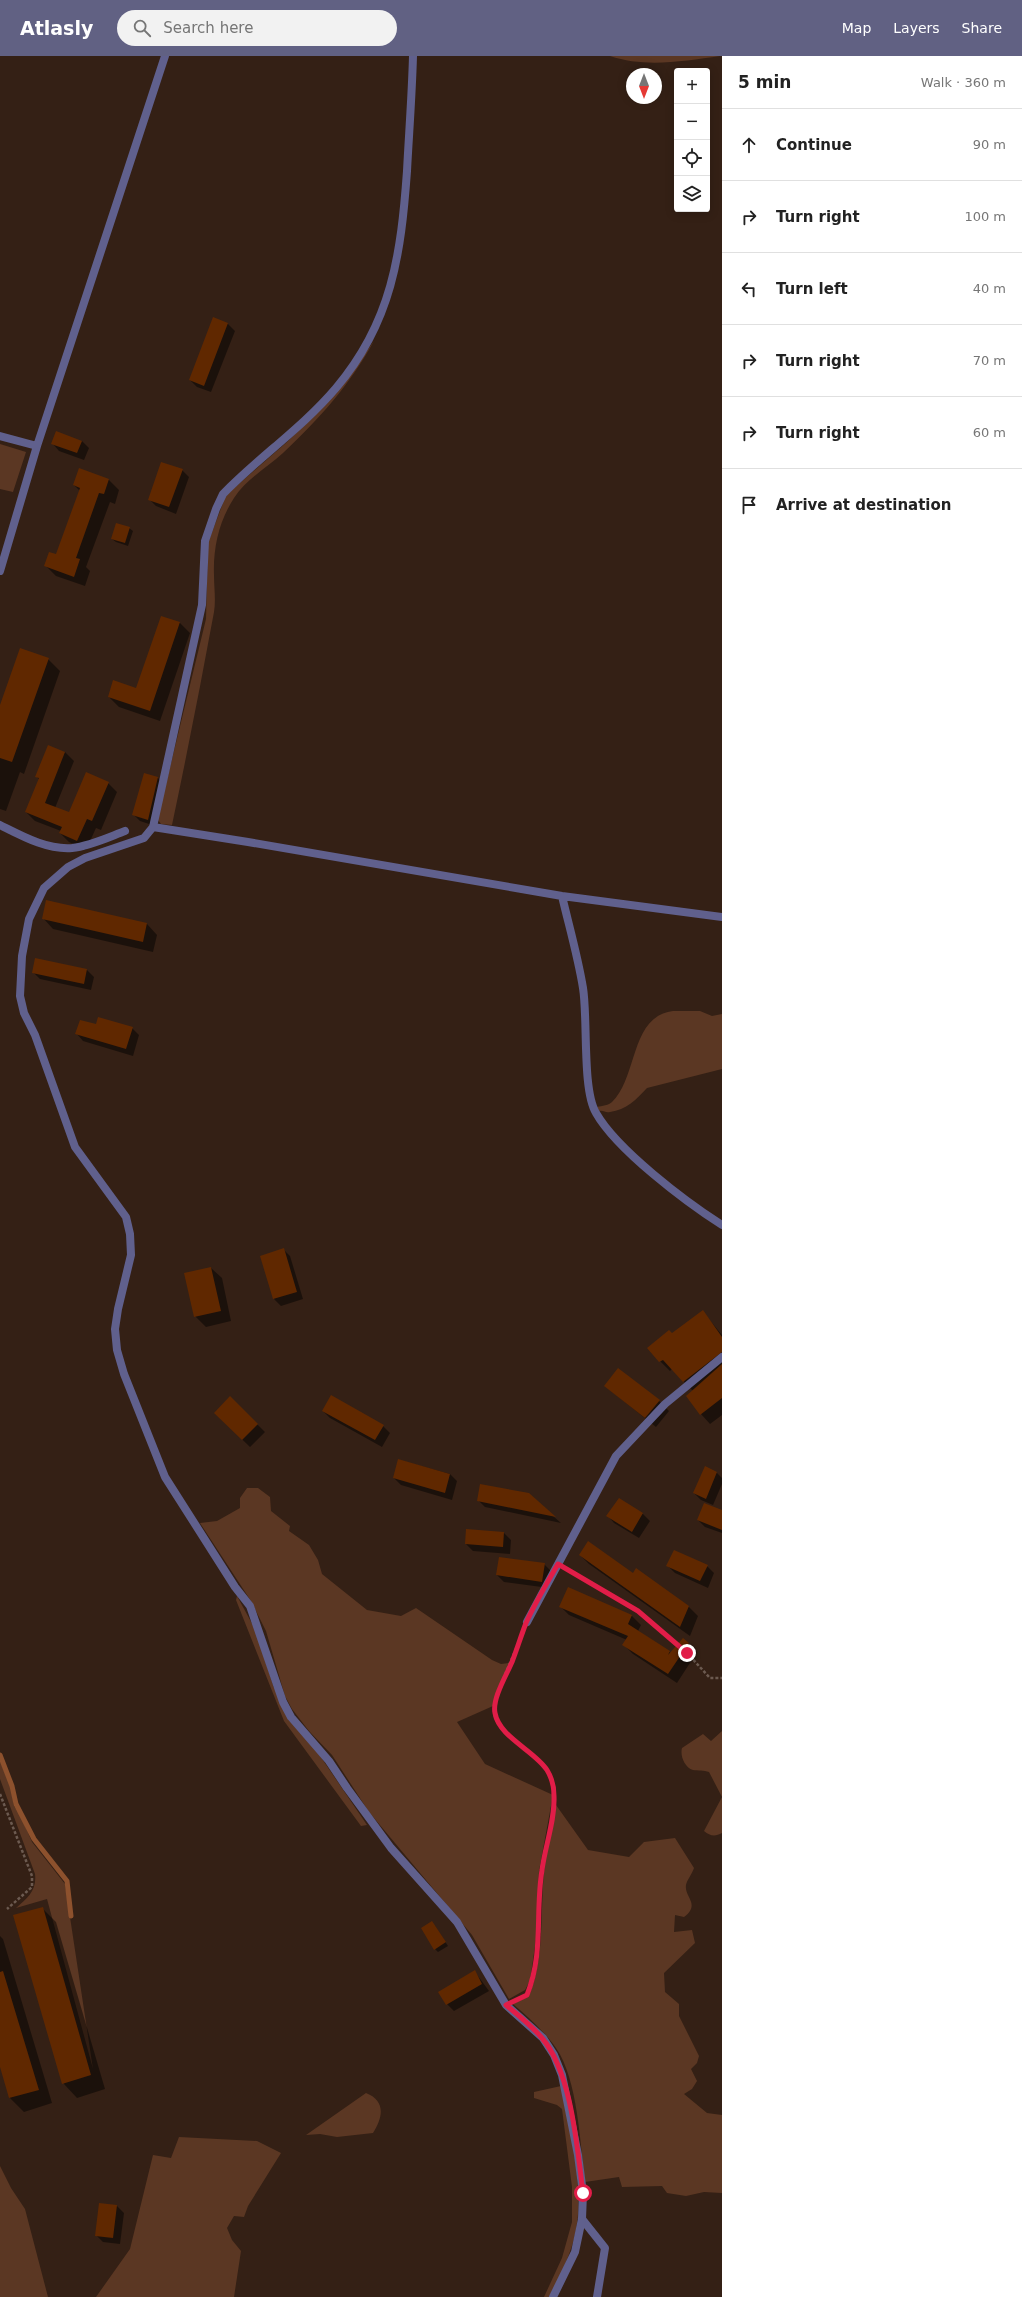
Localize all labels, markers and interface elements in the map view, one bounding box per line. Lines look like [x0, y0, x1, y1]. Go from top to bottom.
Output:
search box [117, 10, 397, 46]
text: Atlasly [20, 17, 93, 39]
icon: search [131, 17, 153, 39]
text: Search here [163, 19, 253, 37]
text: Map [842, 20, 871, 36]
text: Layers [893, 20, 940, 36]
text: Share [962, 20, 1002, 36]
north arrow [626, 68, 662, 104]
map controls [674, 68, 710, 212]
button: + [674, 68, 710, 104]
text: 5 min [738, 72, 791, 92]
text: Walk · 360 m [921, 75, 1006, 90]
button: − [674, 104, 710, 140]
icon: ahead [738, 134, 760, 156]
text: Continue [776, 136, 852, 154]
text: 90 m [973, 137, 1006, 152]
button: locate [674, 140, 710, 176]
button: layers [674, 176, 710, 212]
icon: right [738, 206, 760, 228]
text: Turn right [776, 208, 860, 226]
text: 100 m [964, 209, 1006, 224]
icon: left [738, 278, 760, 300]
text: Turn left [776, 280, 848, 298]
text: 40 m [973, 281, 1006, 296]
icon: right [738, 350, 760, 372]
text: Turn right [776, 352, 860, 370]
text: 70 m [973, 353, 1006, 368]
icon: right [738, 422, 760, 444]
text: Turn right [776, 424, 860, 442]
text: 60 m [973, 425, 1006, 440]
icon: arrive [738, 494, 760, 516]
text: Arrive at destination [776, 496, 951, 514]
route end [678, 1644, 696, 1662]
route start [574, 2184, 592, 2202]

